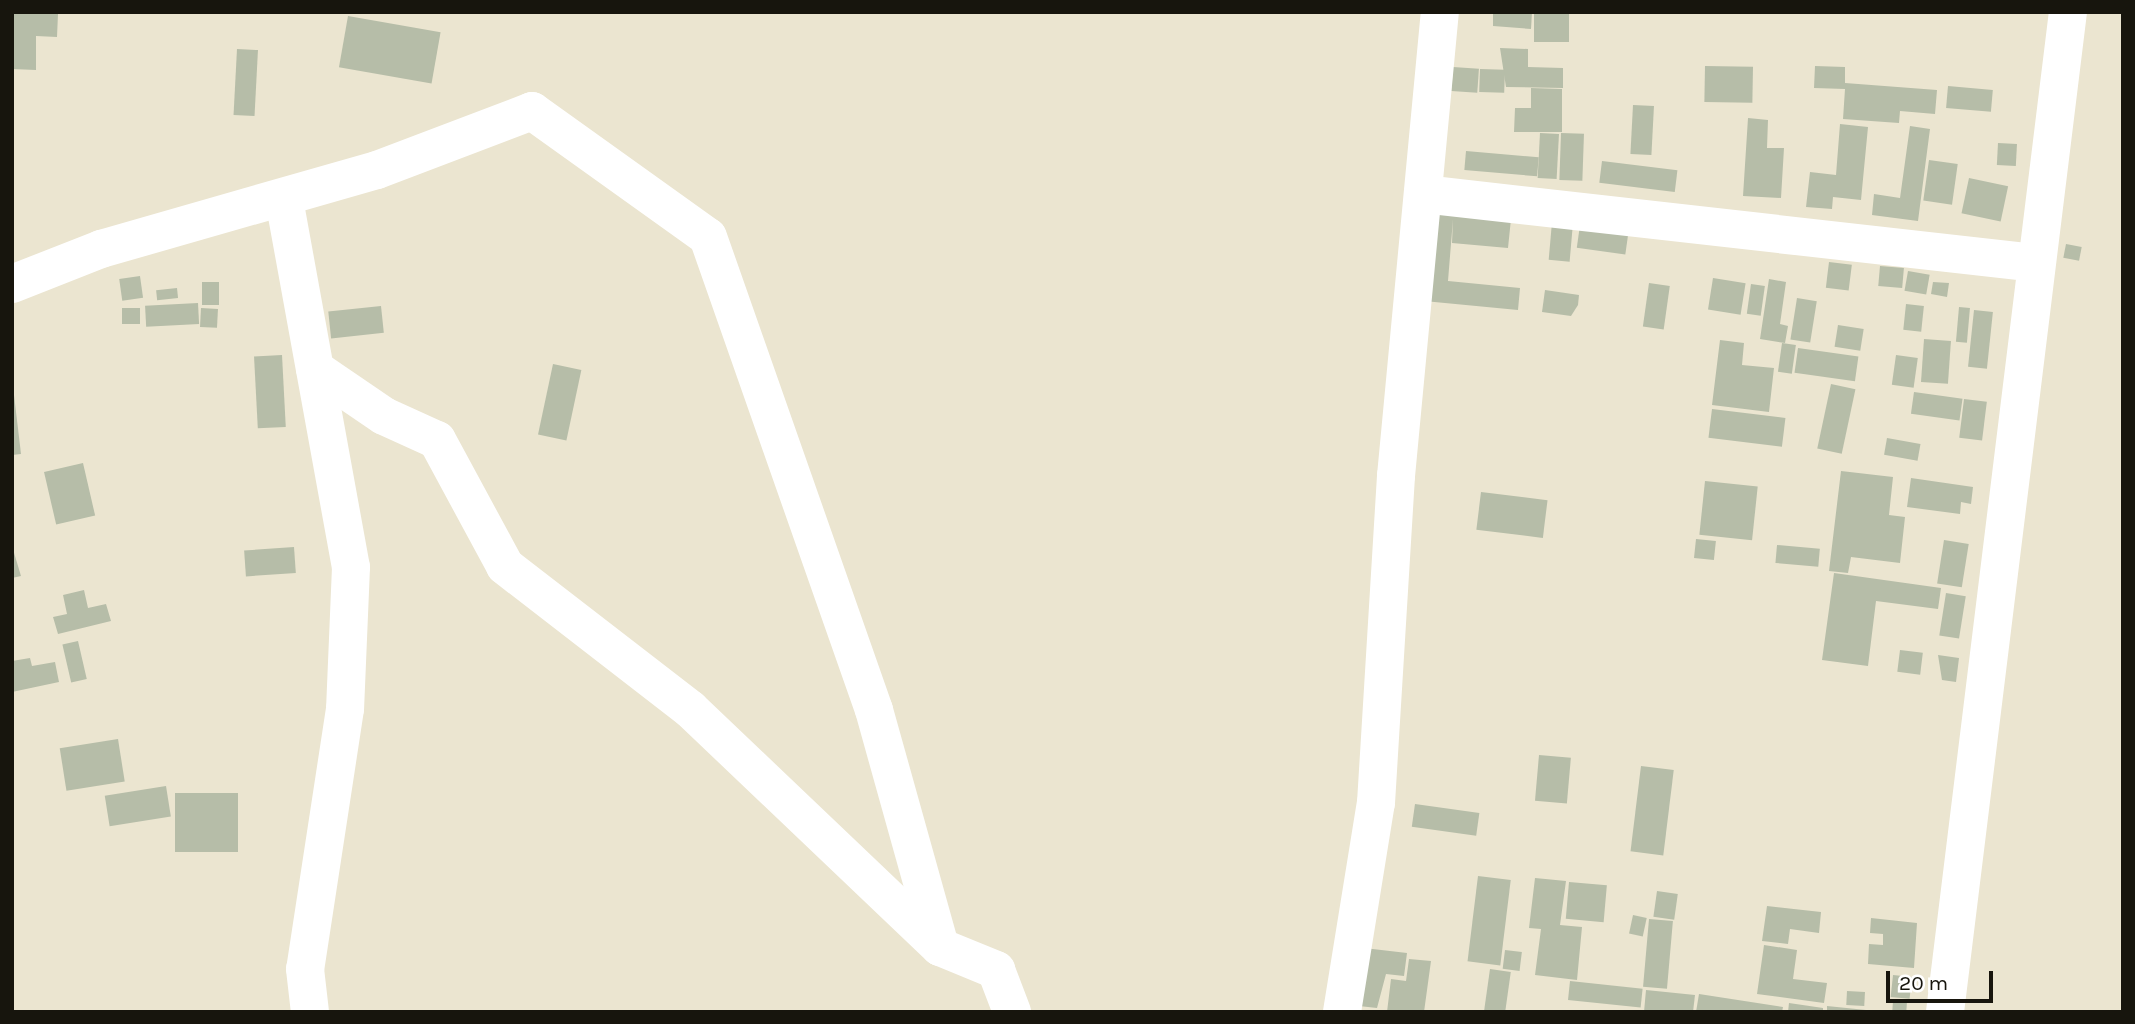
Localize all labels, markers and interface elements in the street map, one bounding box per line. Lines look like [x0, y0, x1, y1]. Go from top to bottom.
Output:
scale bar [1890, 958, 1997, 1002]
text: 20 m [1899, 971, 1948, 995]

